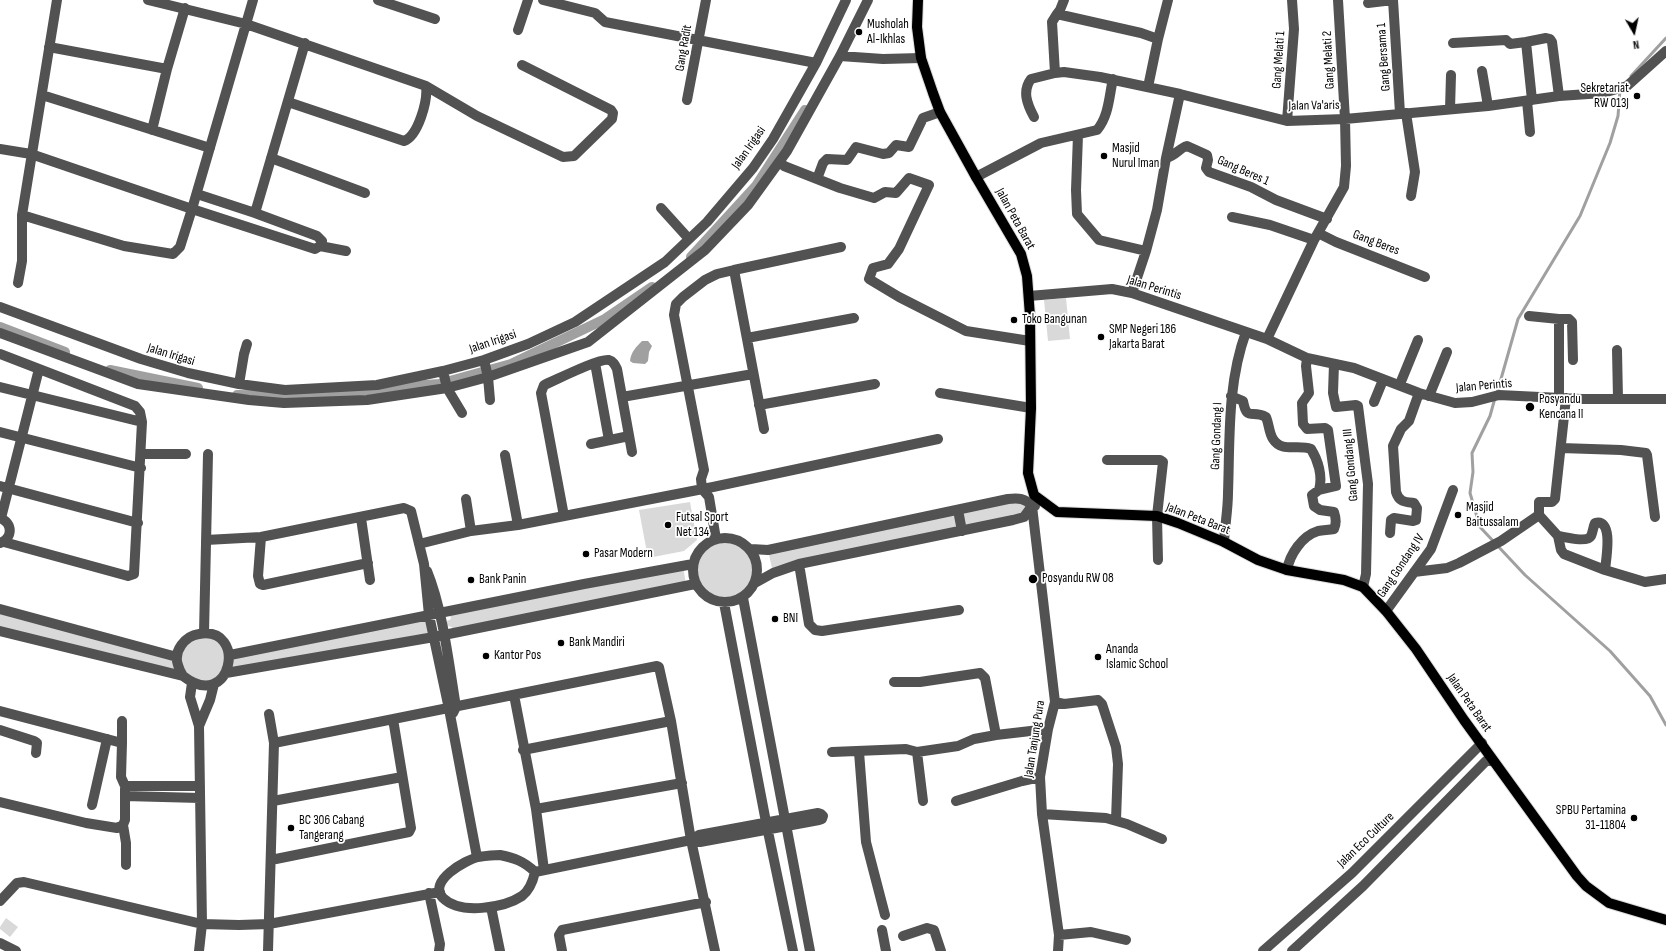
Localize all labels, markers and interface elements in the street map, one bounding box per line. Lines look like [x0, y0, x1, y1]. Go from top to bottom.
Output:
north arrow [1614, 12, 1654, 52]
place label: Musholah Al-Ikhlas [867, 17, 909, 48]
street label: Gang Bersama 1 [1374, 22, 1394, 92]
street label: Gang Radit [672, 24, 696, 72]
marker: Musholah Al-Ikhlas [854, 27, 864, 37]
street label: Gang Melati 2 [1320, 30, 1338, 90]
street label: Gang Melati 1 [1269, 31, 1289, 89]
text: N [1632, 37, 1640, 51]
place label: Sekretariat RW 013J [1581, 81, 1629, 112]
marker: Sekretariat RW 013J [1632, 91, 1642, 101]
street label: Jalan Va'aris [1288, 98, 1340, 114]
street label: Jalan Irigasi [729, 124, 769, 172]
place label: Masjid Nurul Iman [1112, 141, 1159, 172]
marker: Masjid Nurul Iman [1099, 151, 1109, 161]
street label: Gang Beres 1 [1215, 153, 1271, 189]
street label: Jalan Peta Barat [992, 186, 1038, 252]
street label: Gang Beres [1350, 227, 1402, 259]
street label: Jalan Perintis [1125, 272, 1183, 304]
place label: Toko Bangunan [1022, 312, 1087, 328]
marker: Toko Bangunan [1009, 315, 1019, 325]
place label: SMP Negeri 186 Jakarta Barat [1109, 322, 1176, 353]
street label: Jalan Irigasi [467, 327, 519, 357]
marker: SMP Negeri 186 Jakarta Barat [1096, 332, 1106, 342]
street label: Jalan Irigasi [145, 340, 197, 370]
street label: Jalan Perintis [1455, 376, 1513, 396]
place label: Posyandu Kencana II [1539, 392, 1583, 423]
marker: Posyandu Kencana II [1524, 401, 1536, 413]
street label: Gang Gondang I [1208, 402, 1226, 470]
street label: Gang Gondang III [1340, 428, 1362, 502]
street label: Jalan Peta Barat [1164, 500, 1232, 538]
place label: Masjid Baitussalam [1466, 500, 1519, 531]
place label: Futsal Sport Net 134 [676, 510, 729, 541]
marker: Masjid Baitussalam [1453, 510, 1463, 520]
marker: Futsal Sport Net 134 [663, 520, 673, 530]
street label: Gang Gondang IV [1374, 531, 1428, 601]
place label: Pasar Modern [594, 546, 653, 562]
marker: Pasar Modern [581, 549, 591, 559]
place label: Posyandu RW 08 [1042, 571, 1114, 587]
place label: Bank Panin [479, 572, 526, 588]
marker: Posyandu RW 08 [1027, 573, 1039, 585]
marker: Bank Panin [466, 575, 476, 585]
place label: BNI [783, 611, 798, 627]
marker: BNI [770, 614, 780, 624]
place label: Bank Mandiri [569, 635, 625, 651]
marker: Bank Mandiri [556, 638, 566, 648]
place label: Ananda Islamic School [1106, 642, 1168, 673]
place label: Kantor Pos [494, 648, 541, 664]
marker: Kantor Pos [481, 651, 491, 661]
marker: Ananda Islamic School [1093, 652, 1103, 662]
street label: Jalan Peta Barat [1443, 671, 1495, 735]
street label: Jalan Tanjung Pura [1021, 699, 1049, 779]
place label: SPBU Pertamina 31-11804 [1556, 803, 1626, 834]
street label: Jalan Eco Culture [1334, 809, 1398, 871]
place label: BC 306 Cabang Tangerang [299, 813, 364, 844]
marker: SPBU Pertamina 31-11804 [1629, 813, 1639, 823]
marker: BC 306 Cabang Tangerang [286, 823, 296, 833]

